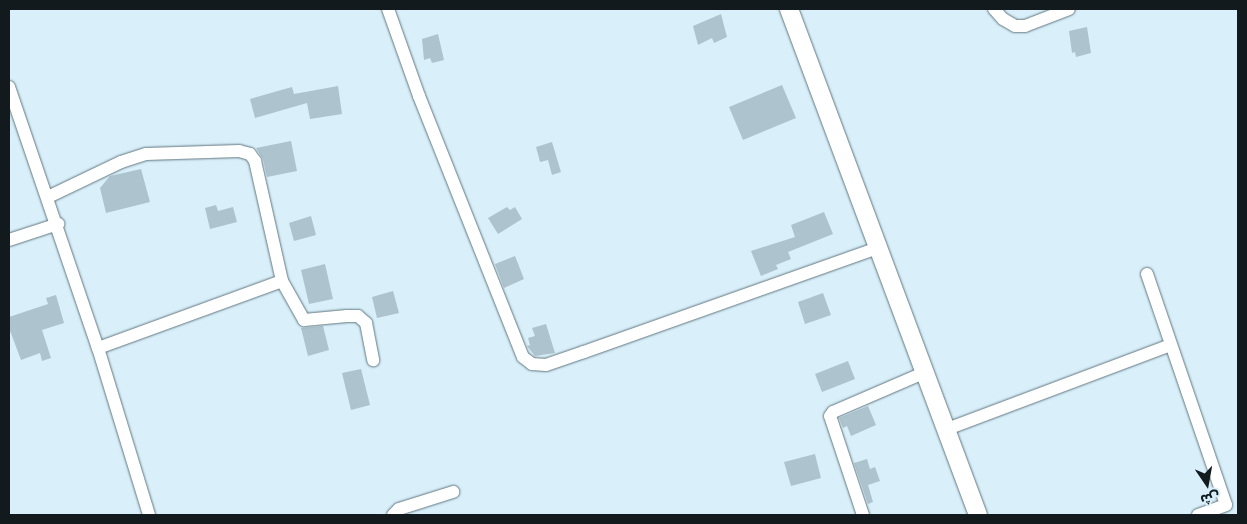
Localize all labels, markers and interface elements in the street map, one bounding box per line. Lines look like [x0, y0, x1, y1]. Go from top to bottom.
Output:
north arrow [1182, 459, 1232, 509]
text: ش [1199, 488, 1221, 509]

